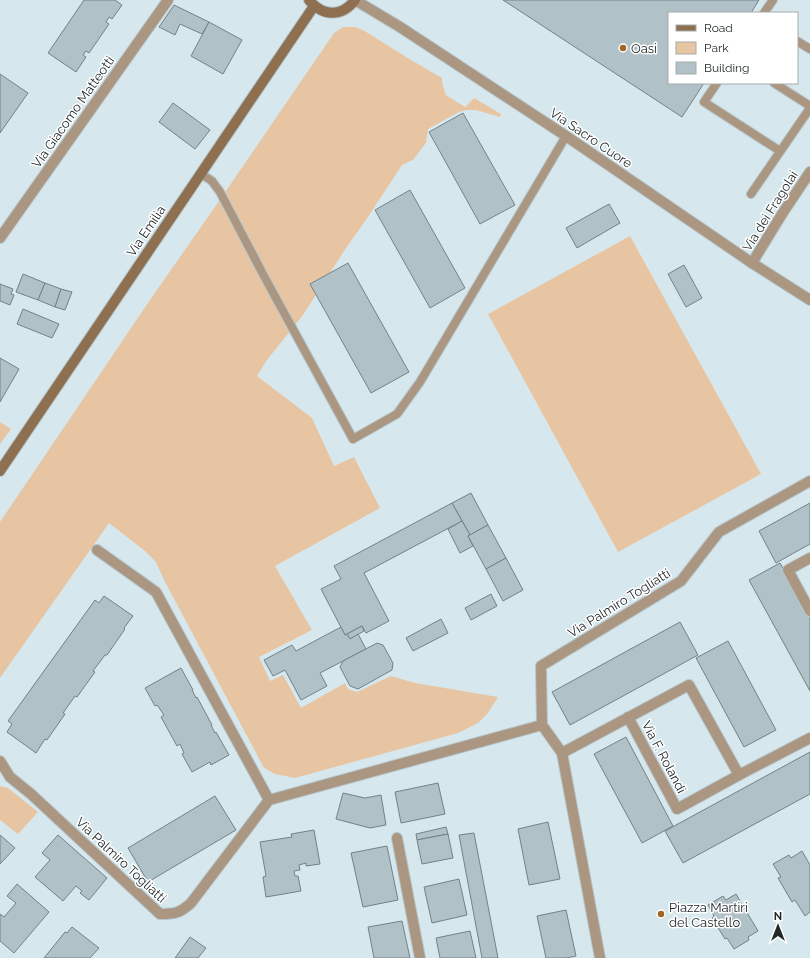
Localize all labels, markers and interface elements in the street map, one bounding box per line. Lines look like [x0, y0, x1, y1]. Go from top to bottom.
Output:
legend [668, 12, 798, 84]
text: Road [704, 21, 733, 35]
place label: Oasi [631, 41, 657, 56]
text: Park [704, 41, 729, 55]
marker: Oasi [618, 43, 628, 53]
street label: Via Giacomo Matteotti [29, 53, 117, 171]
text: Building [704, 61, 750, 75]
street label: Via Sacro Cuore [547, 105, 635, 171]
street label: Via dei Fragolai [739, 168, 801, 254]
street label: Via Emilia [124, 203, 168, 259]
street label: Via Palmiro Togliatti [565, 565, 673, 641]
street label: Via F. Rolandi [639, 718, 689, 796]
street label: Via Palmiro Togliatti [73, 814, 169, 906]
place label: Piazza Martiri del Castello [669, 900, 748, 930]
north arrow [758, 906, 798, 946]
marker: Piazza Martiri del Castello [656, 909, 666, 919]
text: N [774, 910, 782, 923]

